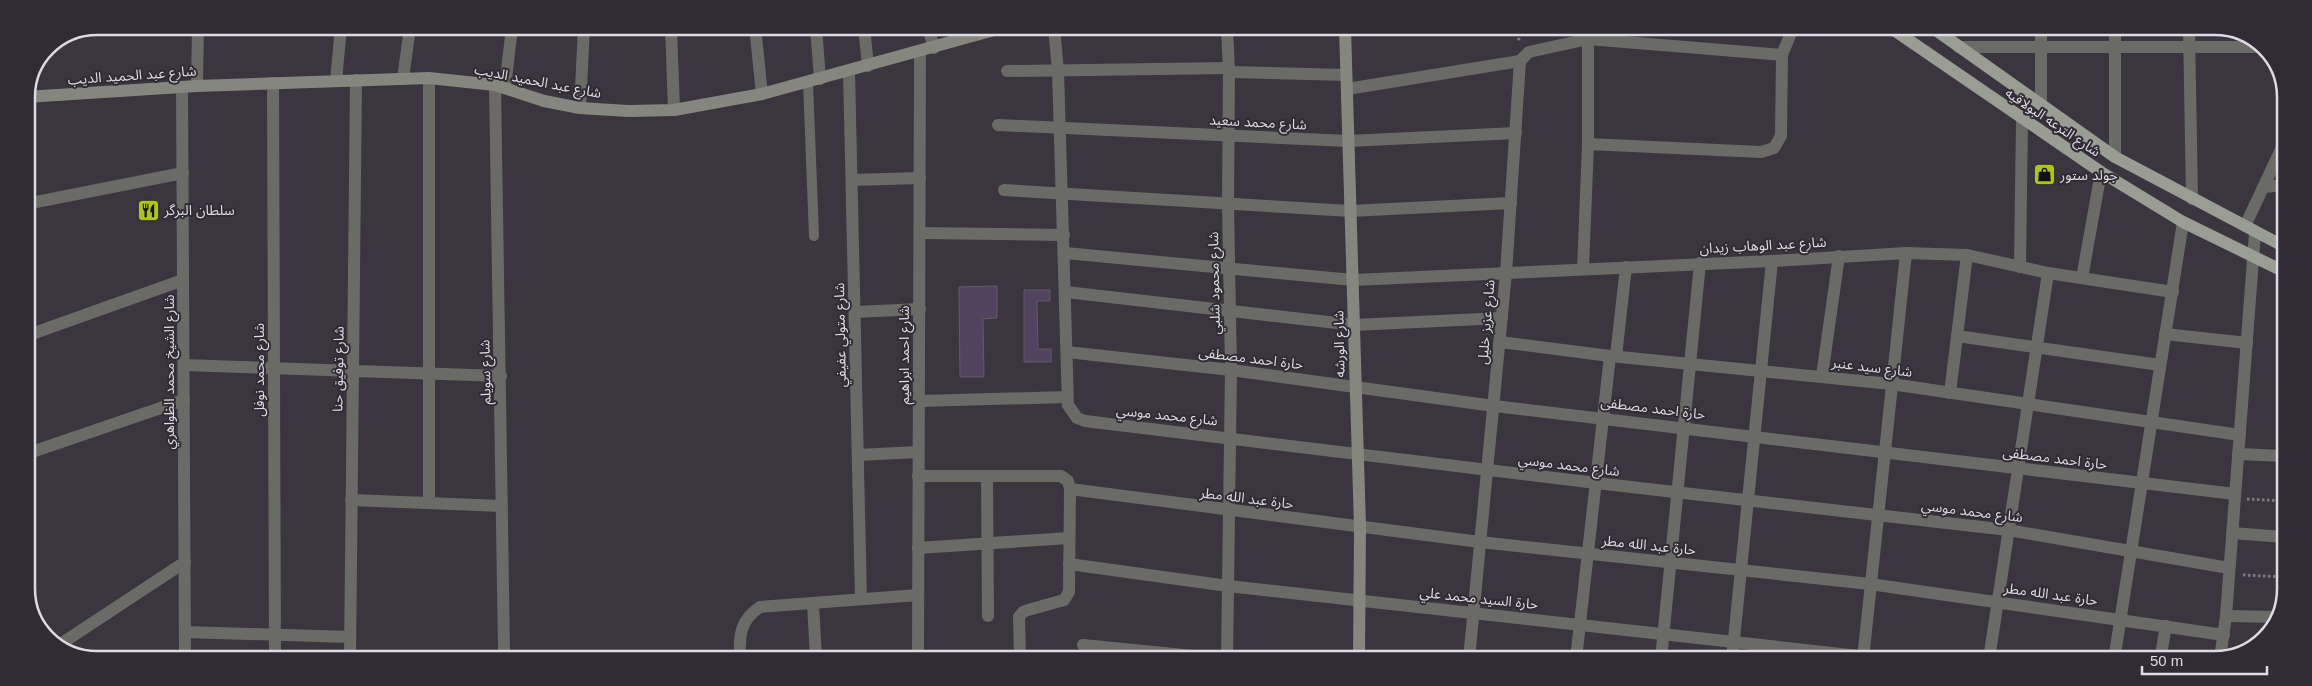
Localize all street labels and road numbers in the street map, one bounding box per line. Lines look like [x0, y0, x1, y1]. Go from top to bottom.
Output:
street label: شارع عبد الحميد الديب [473, 61, 603, 104]
street label: شارع عبد الحميد الديب [67, 63, 197, 90]
street label: شارع الترعه البولاقيه [2001, 84, 2104, 162]
street label: شارع محمد سعيد [1209, 111, 1307, 136]
street label: شارع محمود شلبي [1205, 231, 1226, 335]
street label: شارع عبد الوهاب زيدان [1699, 234, 1827, 259]
street label: شارع عزيز خليل [1474, 279, 1501, 365]
street label: شارع متولي عفيفي [831, 282, 852, 387]
street label: شارع الشيخ محمد الظواهري [161, 294, 180, 450]
street label: شارع احمد ابراهيم [896, 306, 915, 404]
street label: شارع الورشه [1330, 310, 1351, 378]
street label: شارع محمد نوفل [251, 323, 270, 417]
street label: شارع توفيق حنا [329, 326, 350, 412]
street label: شارع سويلم [476, 339, 497, 405]
street label: حارة احمد مصطفى [1198, 344, 1304, 373]
street label: شارع سيد عنبر [1830, 354, 1913, 383]
street label: حارة احمد مصطفى [1600, 394, 1706, 423]
street label: شارع محمد موسي [1115, 402, 1219, 432]
street label: حارة احمد مصطفى [2002, 444, 2108, 473]
street label: شارع محمد موسي [1517, 451, 1621, 482]
street label: حارة عبد الله مطر [1198, 484, 1295, 513]
street label: شارع محمد موسي [1920, 497, 2024, 528]
street label: حارة عبد الله مطر [1600, 532, 1697, 559]
street label: حارة عبد الله مطر [2002, 579, 2099, 609]
street label: حارة السيد محمد علي [1419, 584, 1539, 615]

